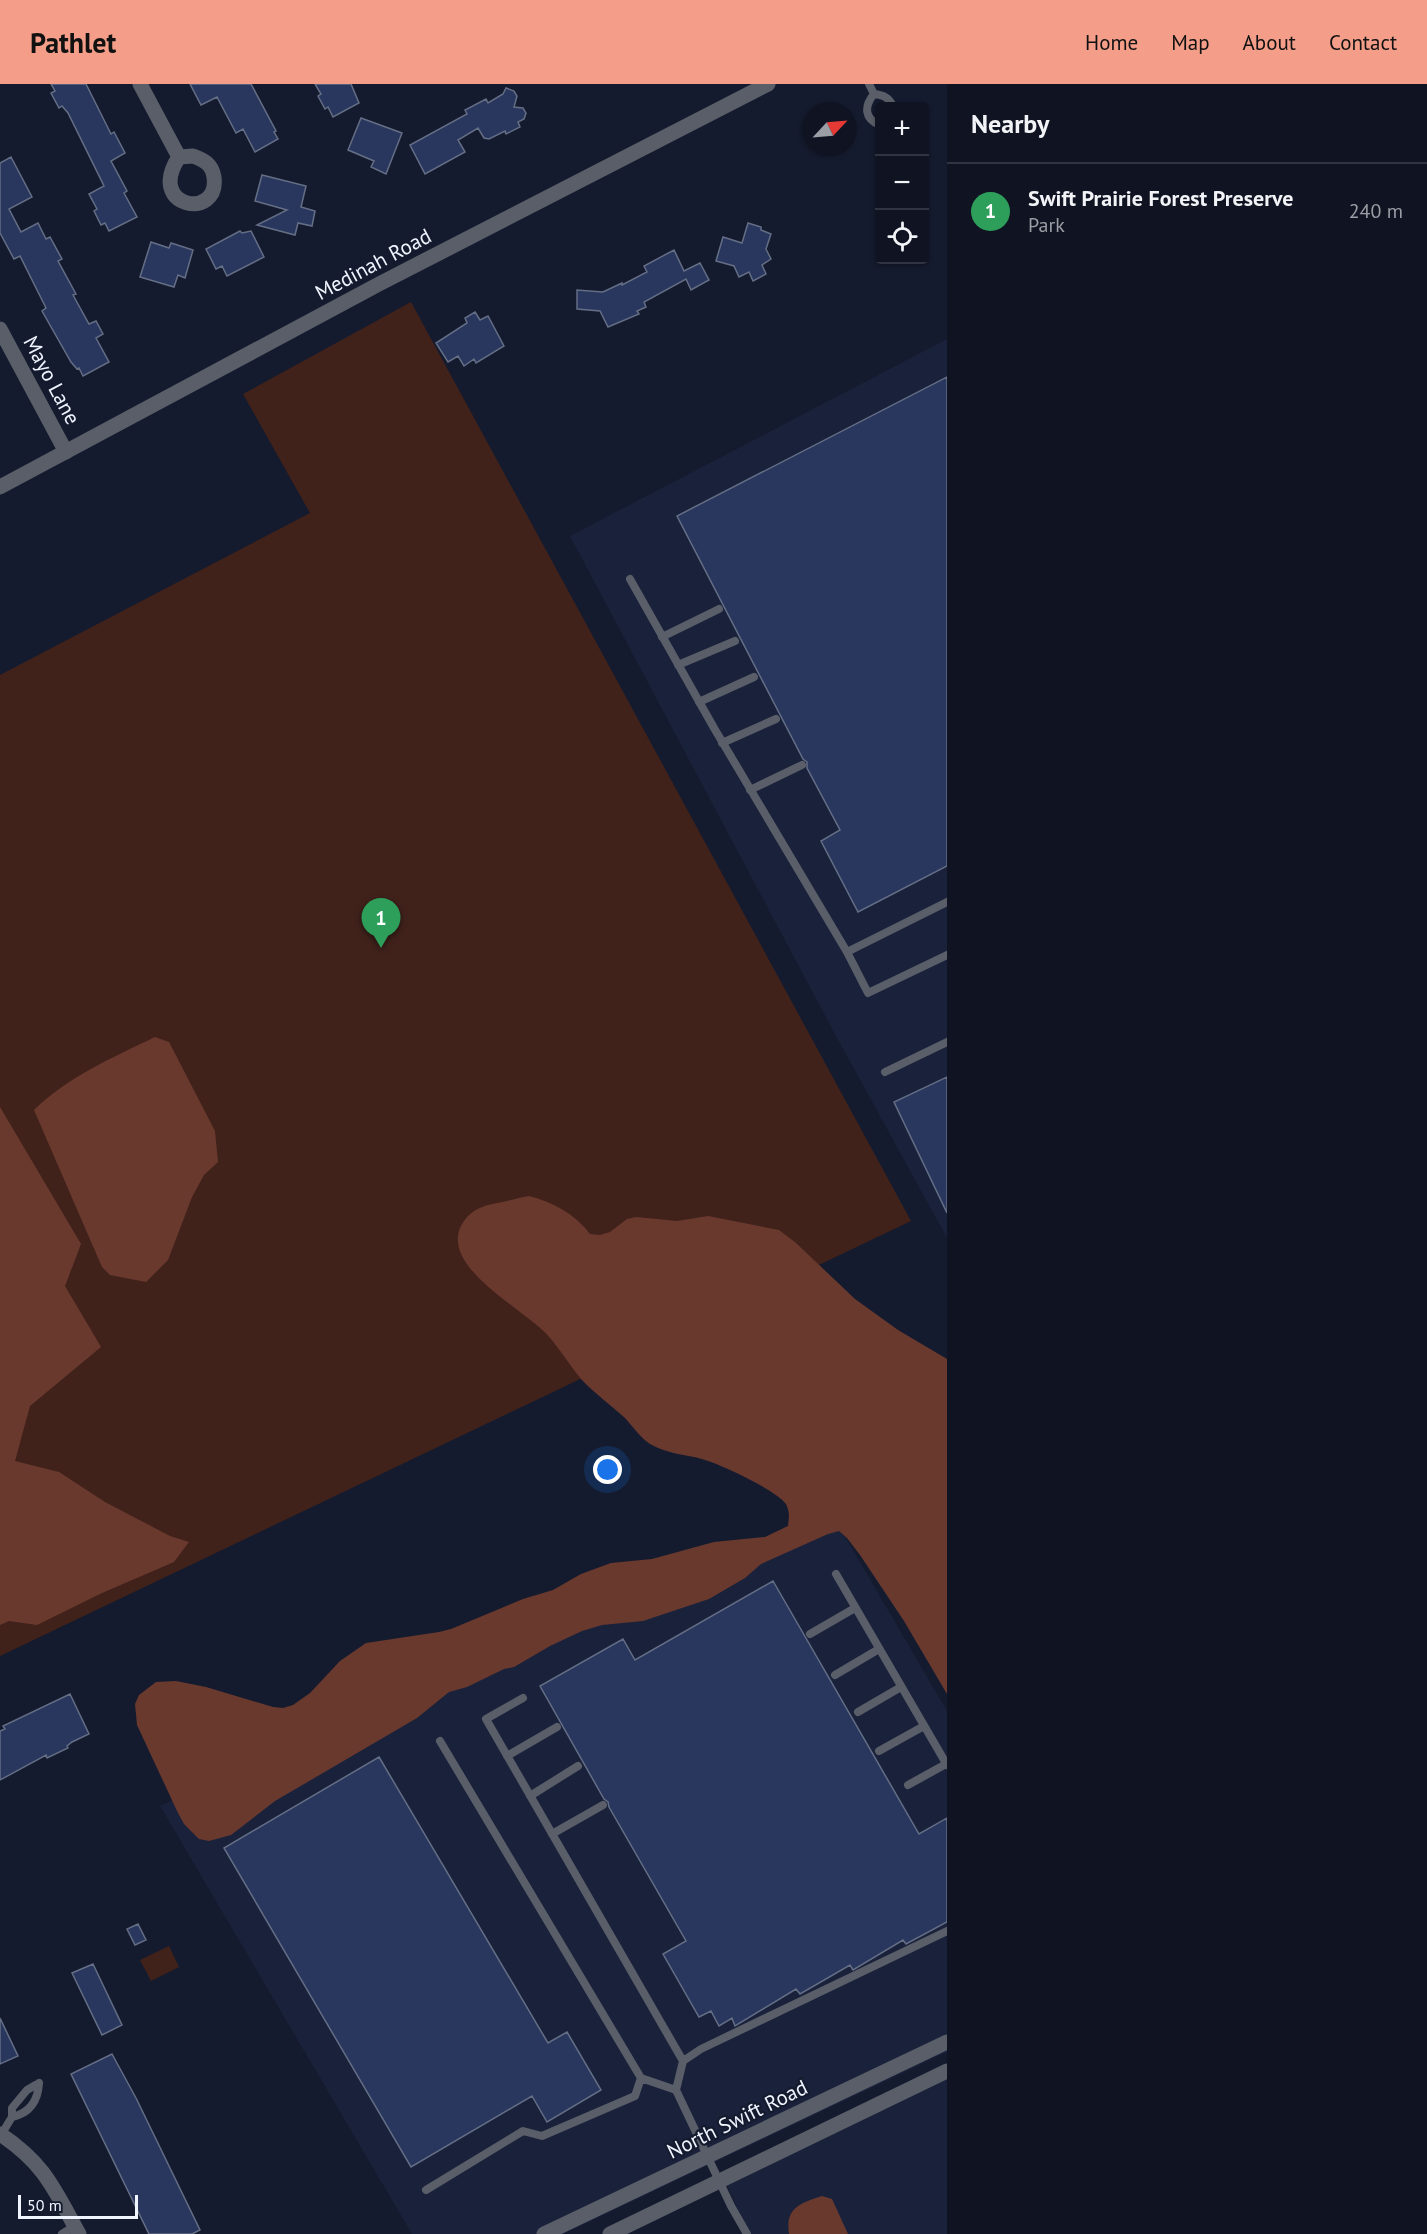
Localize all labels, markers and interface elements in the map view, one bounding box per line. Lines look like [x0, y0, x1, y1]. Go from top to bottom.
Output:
text: Pathlet [30, 24, 116, 61]
text: Home [1085, 29, 1138, 56]
text: Map [1171, 29, 1210, 56]
text: About [1243, 29, 1296, 56]
text: Contact [1329, 29, 1397, 56]
north arrow [803, 102, 857, 156]
map controls [875, 102, 929, 264]
button: + [875, 102, 929, 156]
text: Nearby [971, 107, 1049, 140]
button: − [875, 156, 929, 210]
text: Swift Prairie Forest Preserve [1028, 184, 1293, 212]
text: 1 [985, 198, 996, 224]
text: 240 m [1349, 198, 1403, 224]
button: locate [875, 210, 929, 264]
text: Park [1028, 212, 1065, 238]
street label: Medinah Road [310, 222, 436, 306]
street label: Mayo Lane [17, 331, 87, 429]
pin: 1 [362, 898, 400, 948]
your location [593, 1455, 622, 1484]
street label: North Swift Road [662, 2073, 812, 2165]
scale bar [18, 2192, 138, 2220]
text: 50 m [27, 2195, 62, 2215]

